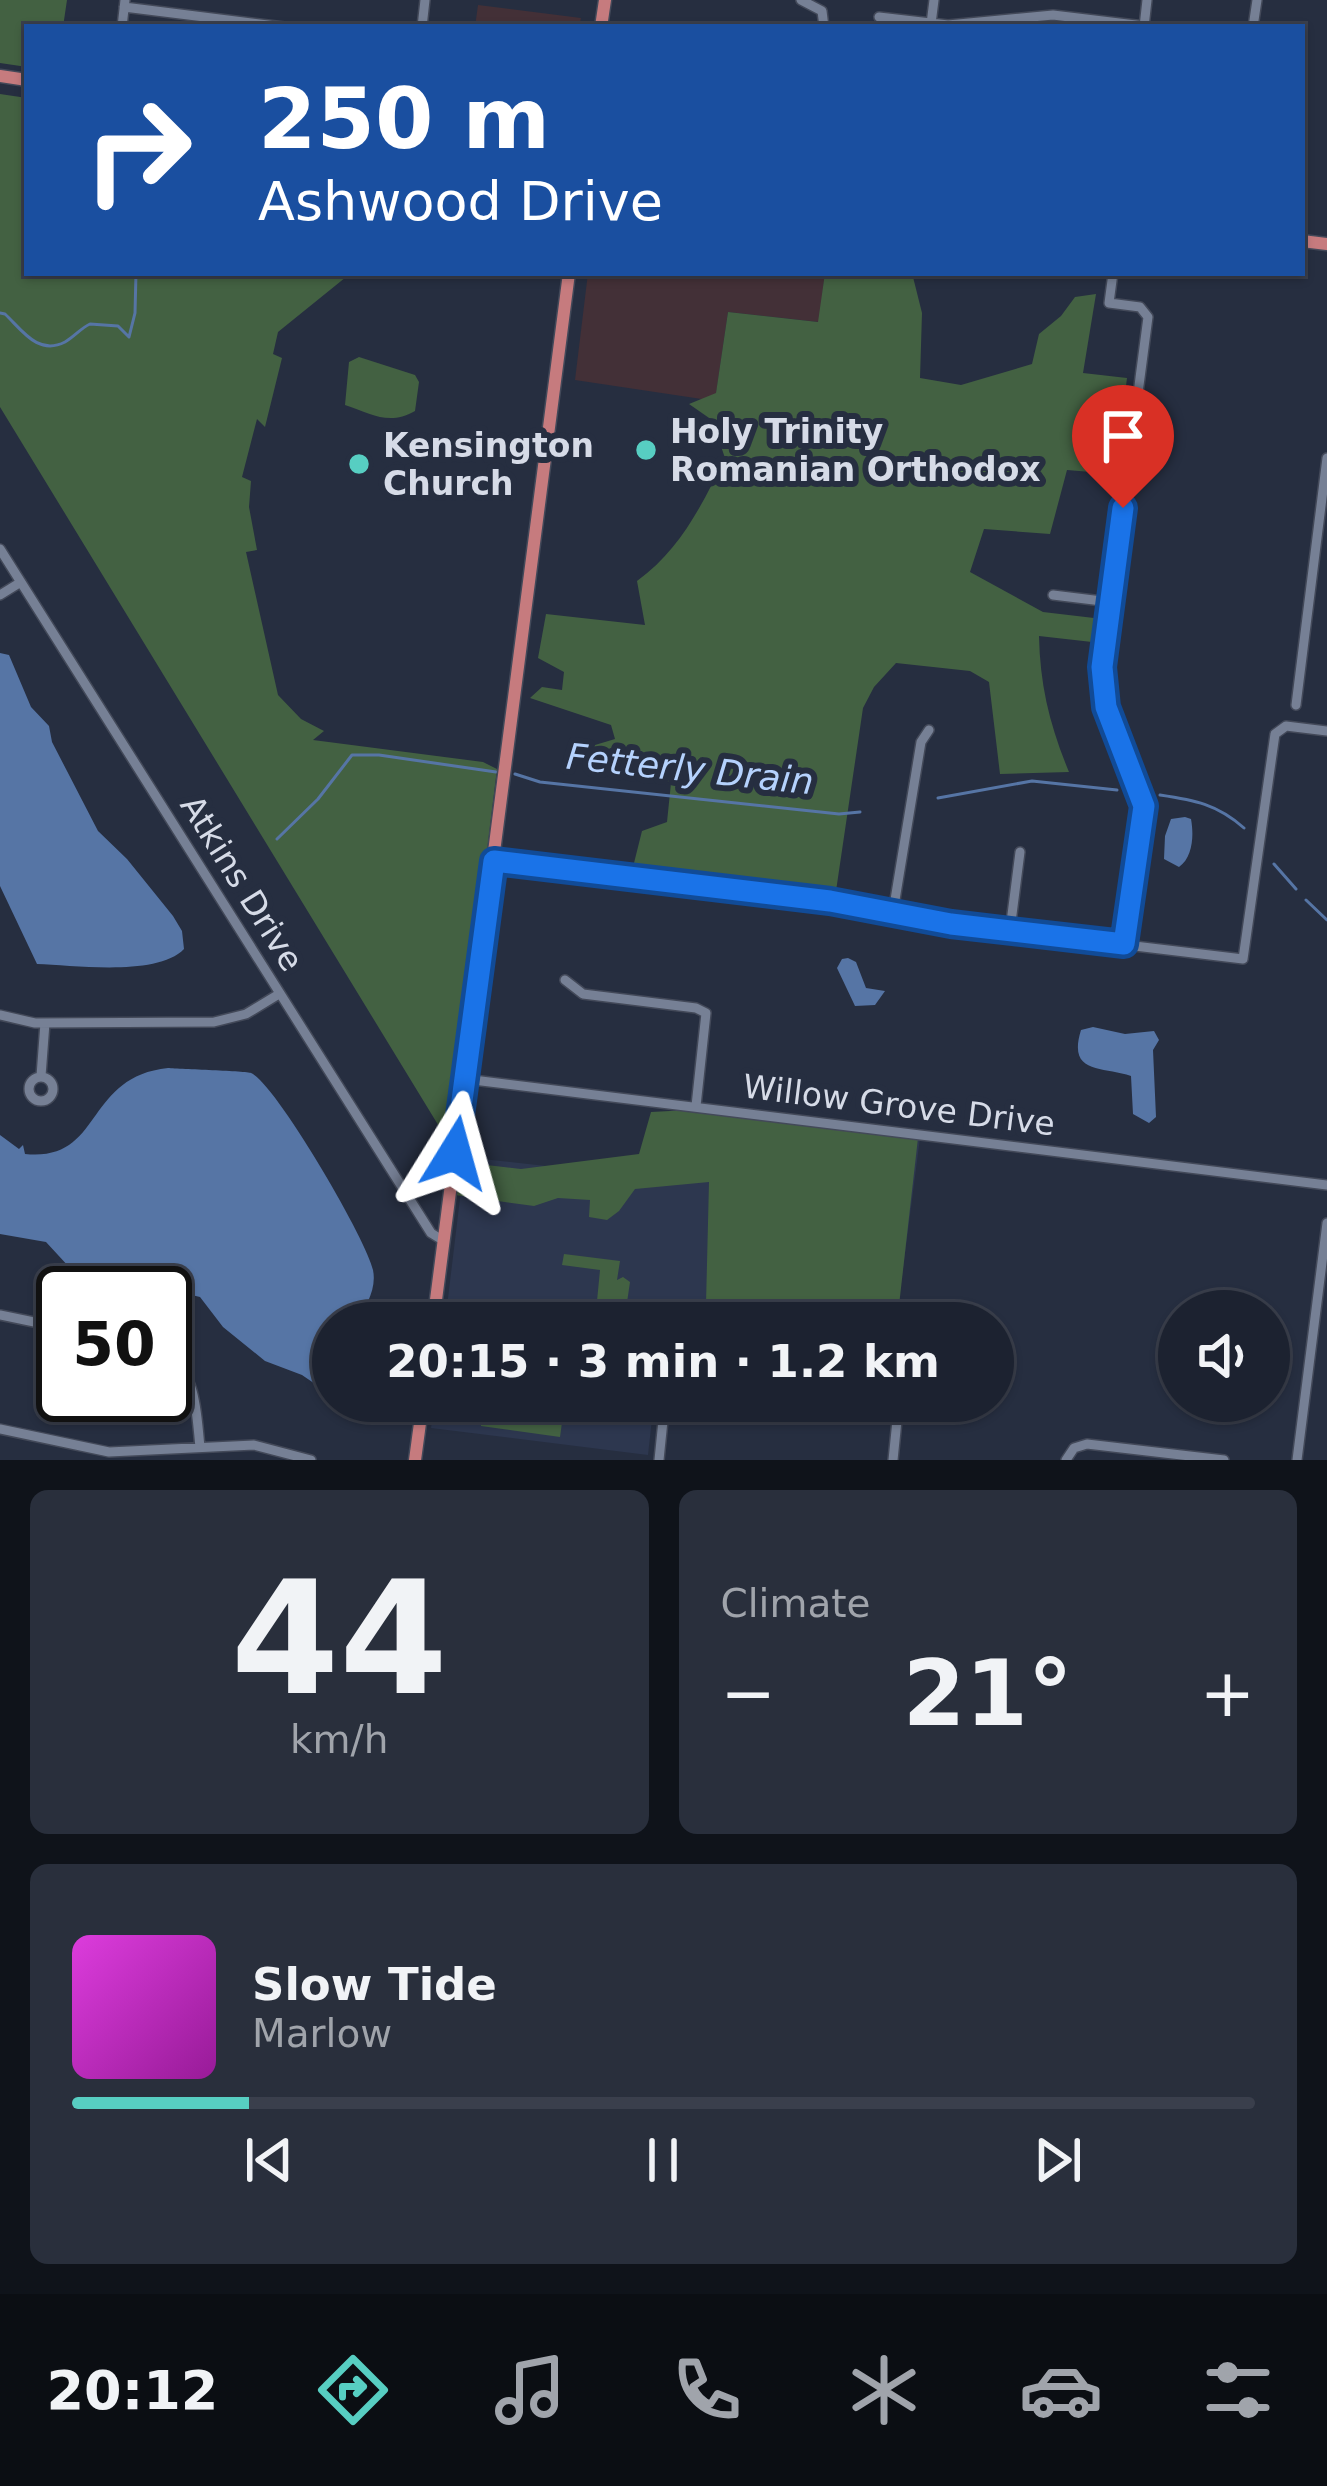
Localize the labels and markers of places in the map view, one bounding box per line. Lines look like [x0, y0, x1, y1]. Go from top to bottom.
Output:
pin [1072, 385, 1174, 508]
place label: Holy Trinity Romanian Orthodox [670, 412, 1041, 489]
place label: Kensington Church [383, 426, 594, 503]
marker: Holy Trinity Romanian Orthodox [633, 437, 659, 463]
marker: Kensington Church [346, 451, 372, 477]

